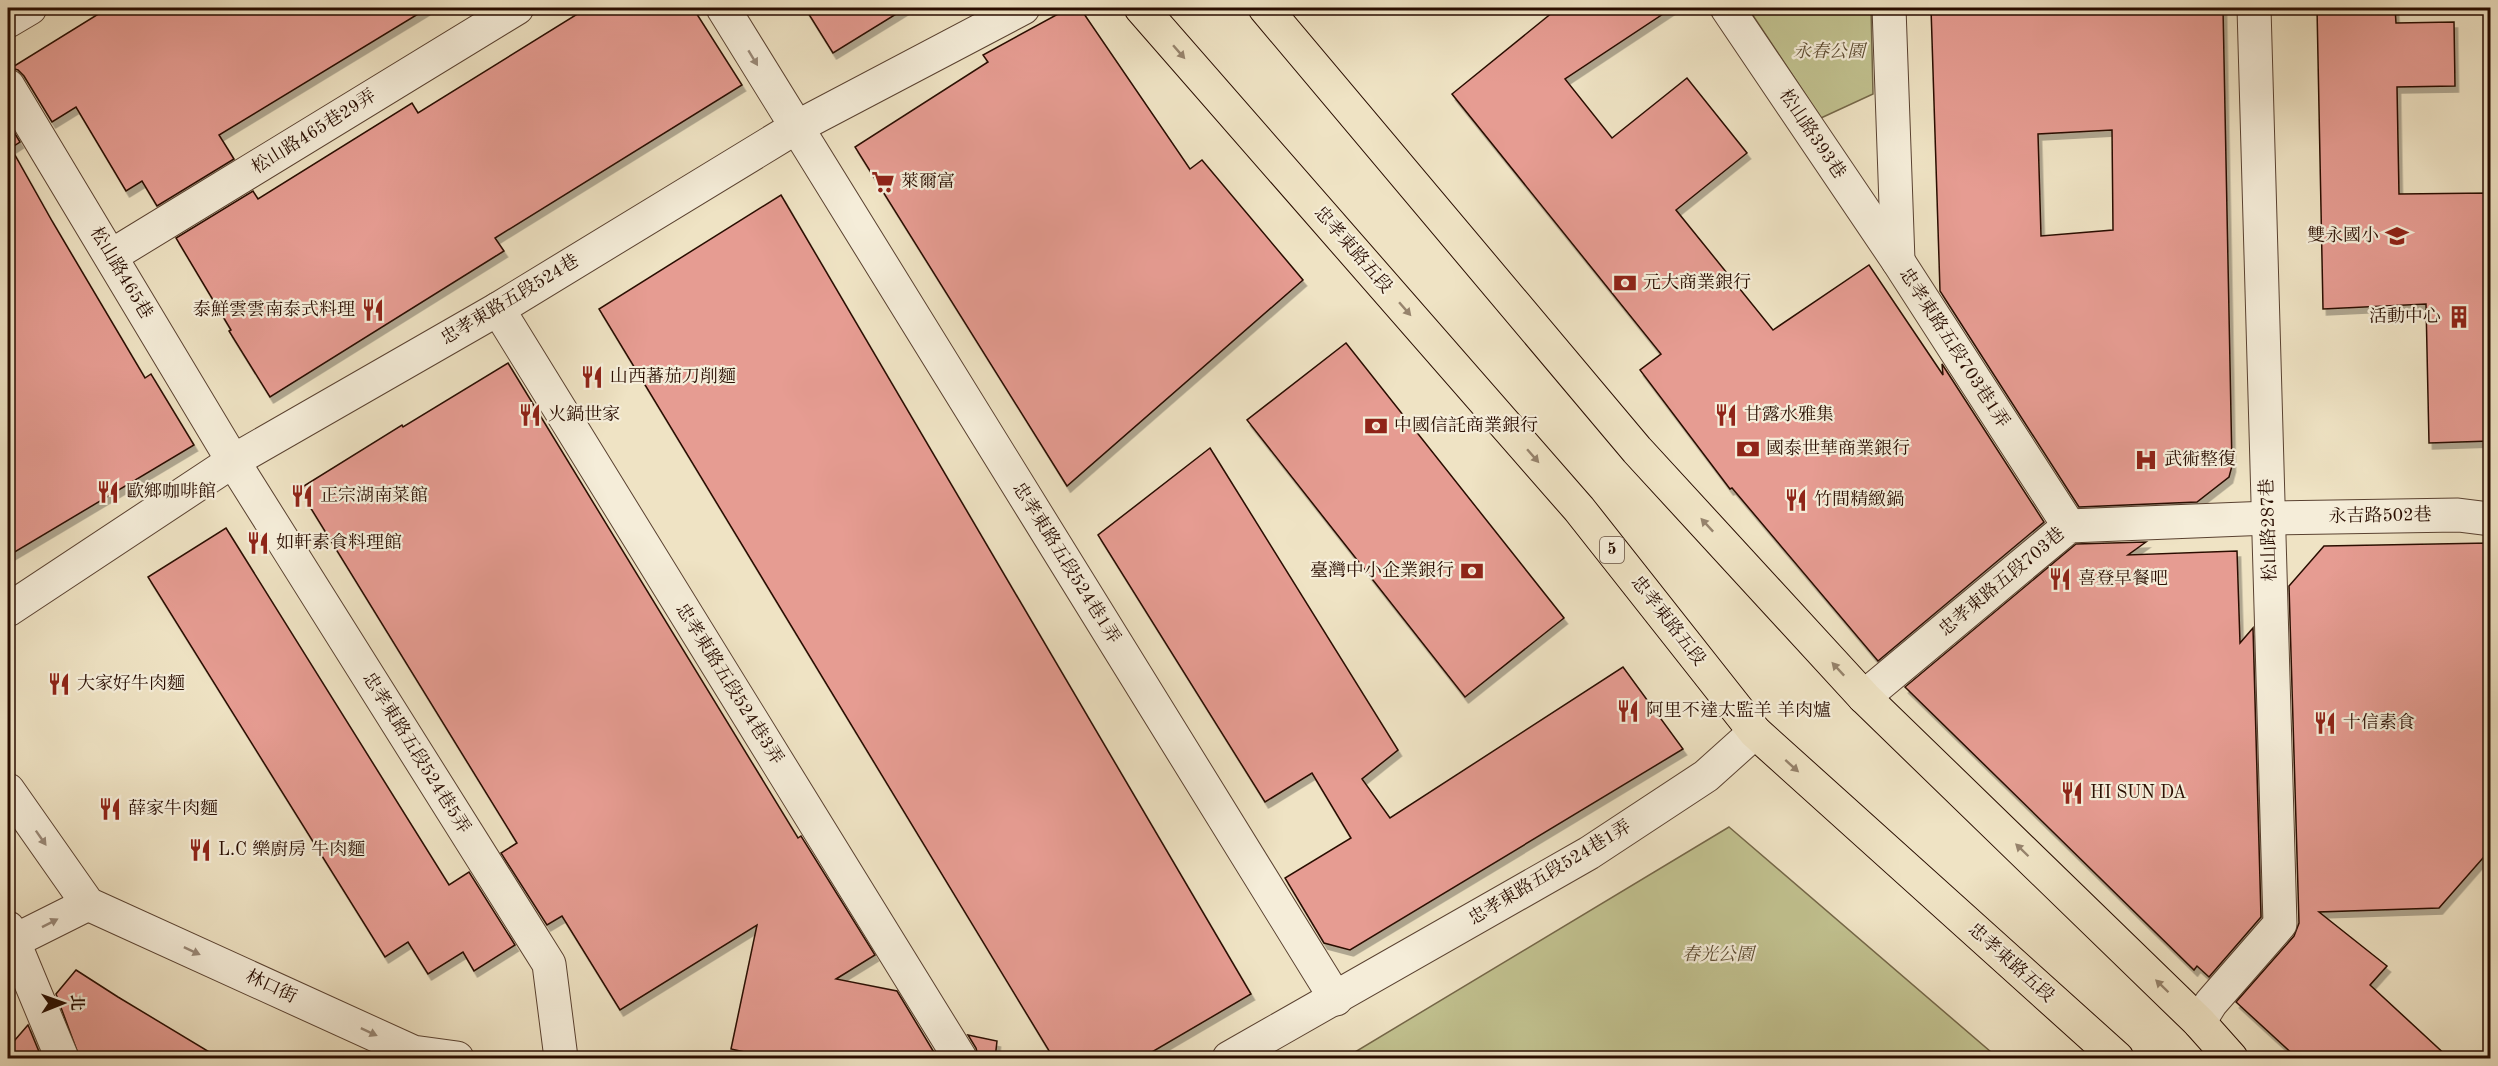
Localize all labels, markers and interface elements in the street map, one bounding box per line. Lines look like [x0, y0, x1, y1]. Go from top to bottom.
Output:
park label: 永春公園 [1793, 41, 1868, 61]
one-way arrow [1172, 44, 1186, 59]
one-way arrow [747, 50, 758, 66]
street label: 松山路465巷29弄 [248, 85, 379, 177]
street label: 松山路393巷 [1776, 85, 1850, 182]
supermarket icon: 萊爾富 [870, 169, 896, 195]
place label: 萊爾富 [901, 171, 955, 191]
street label: 忠孝東路五段 [1311, 202, 1397, 297]
street label: 松山路465巷 [87, 223, 157, 322]
school or university icon: 雙永國小 [2384, 223, 2410, 249]
place label: 雙永國小 [2307, 225, 2379, 245]
street label: 忠孝東路五段524巷 [437, 250, 582, 348]
street label: 忠孝東路五段703巷1弄 [1896, 264, 2014, 431]
bank icon: 元大商業銀行 [1612, 270, 1638, 296]
place label: 元大商業銀行 [1643, 272, 1751, 292]
restaurant icon: 泰鮮雲雲南泰式料理 [360, 297, 386, 323]
place label: 泰鮮雲雲南泰式料理 [193, 299, 355, 319]
one-way arrow [1398, 301, 1411, 317]
building icon: 活動中心 [2446, 304, 2472, 330]
place label: 活動中心 [2369, 306, 2441, 326]
restaurant icon: 山西蕃茄刀削麵 [579, 364, 605, 390]
place label: 山西蕃茄刀削麵 [610, 366, 736, 386]
restaurant icon: 火鍋世家 [517, 402, 543, 428]
restaurant icon: 甘露水雅集 [1713, 402, 1739, 428]
place label: 火鍋世家 [548, 404, 620, 424]
place label: 甘露水雅集 [1744, 404, 1834, 424]
bank icon: 中國信託商業銀行 [1363, 413, 1389, 439]
place label: 中國信託商業銀行 [1394, 415, 1538, 435]
bank icon: 國泰世華商業銀行 [1735, 436, 1761, 462]
place label: 國泰世華商業銀行 [1766, 438, 1910, 458]
hospital icon: 武術整復 [2133, 447, 2159, 473]
one-way arrow [1526, 448, 1540, 463]
place label: 武術整復 [2164, 449, 2236, 469]
street label: 忠孝東路五段524巷1弄 [1009, 478, 1125, 647]
street label: 松山路287巷 [2256, 478, 2280, 582]
restaurant icon: 歐鄉咖啡館 [95, 479, 121, 505]
place label: 歐鄉咖啡館 [126, 481, 216, 501]
restaurant icon: 正宗湖南菜館 [289, 483, 315, 509]
place label: 正宗湖南菜館 [320, 485, 428, 505]
restaurant icon: 竹間精緻鍋 [1783, 487, 1809, 513]
place label: 竹間精緻鍋 [1814, 489, 1904, 509]
street label: 永吉路502巷 [2328, 504, 2432, 526]
one-way arrow [1700, 519, 1714, 533]
street label: 忠孝東路五段703巷 [1935, 523, 2068, 639]
restaurant icon: 如軒素食料理館 [245, 530, 271, 556]
place label: 如軒素食料理館 [276, 532, 402, 552]
road number: 5 [1600, 537, 1624, 563]
bank icon: 臺灣中小企業銀行 [1459, 558, 1485, 584]
place label: 臺灣中小企業銀行 [1310, 560, 1454, 580]
restaurant icon: 喜登早餐吧 [2047, 566, 2073, 592]
place label: 喜登早餐吧 [2078, 568, 2168, 588]
street label: 忠孝東路五段 [1628, 572, 1710, 669]
street label: 忠孝東路五段524巷3弄 [672, 599, 788, 768]
one-way arrow [1832, 662, 1845, 677]
street label: 忠孝東路五段524巷5弄 [359, 668, 475, 837]
restaurant icon: 大家好牛肉麵 [46, 671, 72, 697]
place label: 大家好牛肉麵 [77, 673, 185, 693]
restaurant icon: 阿里不達太監羊 羊肉爐 [1615, 698, 1641, 724]
place label: 阿里不達太監羊 羊肉爐 [1646, 700, 1831, 720]
restaurant icon: 十信素食 [2312, 710, 2338, 736]
place label: 十信素食 [2343, 712, 2415, 732]
one-way arrow [1784, 759, 1799, 772]
restaurant icon: HI SUN DA [2059, 780, 2085, 806]
place label: HI SUN DA [2090, 784, 2187, 802]
restaurant icon: 薛家牛肉麵 [97, 796, 123, 822]
place label: 薛家牛肉麵 [128, 798, 218, 818]
street label: 忠孝東路五段524巷1弄 [1465, 816, 1634, 929]
one-way arrow [35, 829, 47, 845]
restaurant icon: L.C 樂廚房 牛肉麵 [187, 837, 213, 863]
place label: L.C 樂廚房 牛肉麵 [218, 839, 365, 859]
one-way arrow [2015, 844, 2029, 858]
one-way arrow [42, 918, 59, 928]
street label: 忠孝東路五段 [1965, 919, 2058, 1006]
park label: 春光公園 [1682, 944, 1757, 964]
one-way arrow [183, 947, 201, 957]
street label: 林口街 [243, 966, 300, 1007]
north arrow [33, 973, 93, 1033]
one-way arrow [2155, 980, 2169, 994]
text: 北 [68, 995, 86, 1011]
one-way arrow [361, 1028, 378, 1037]

